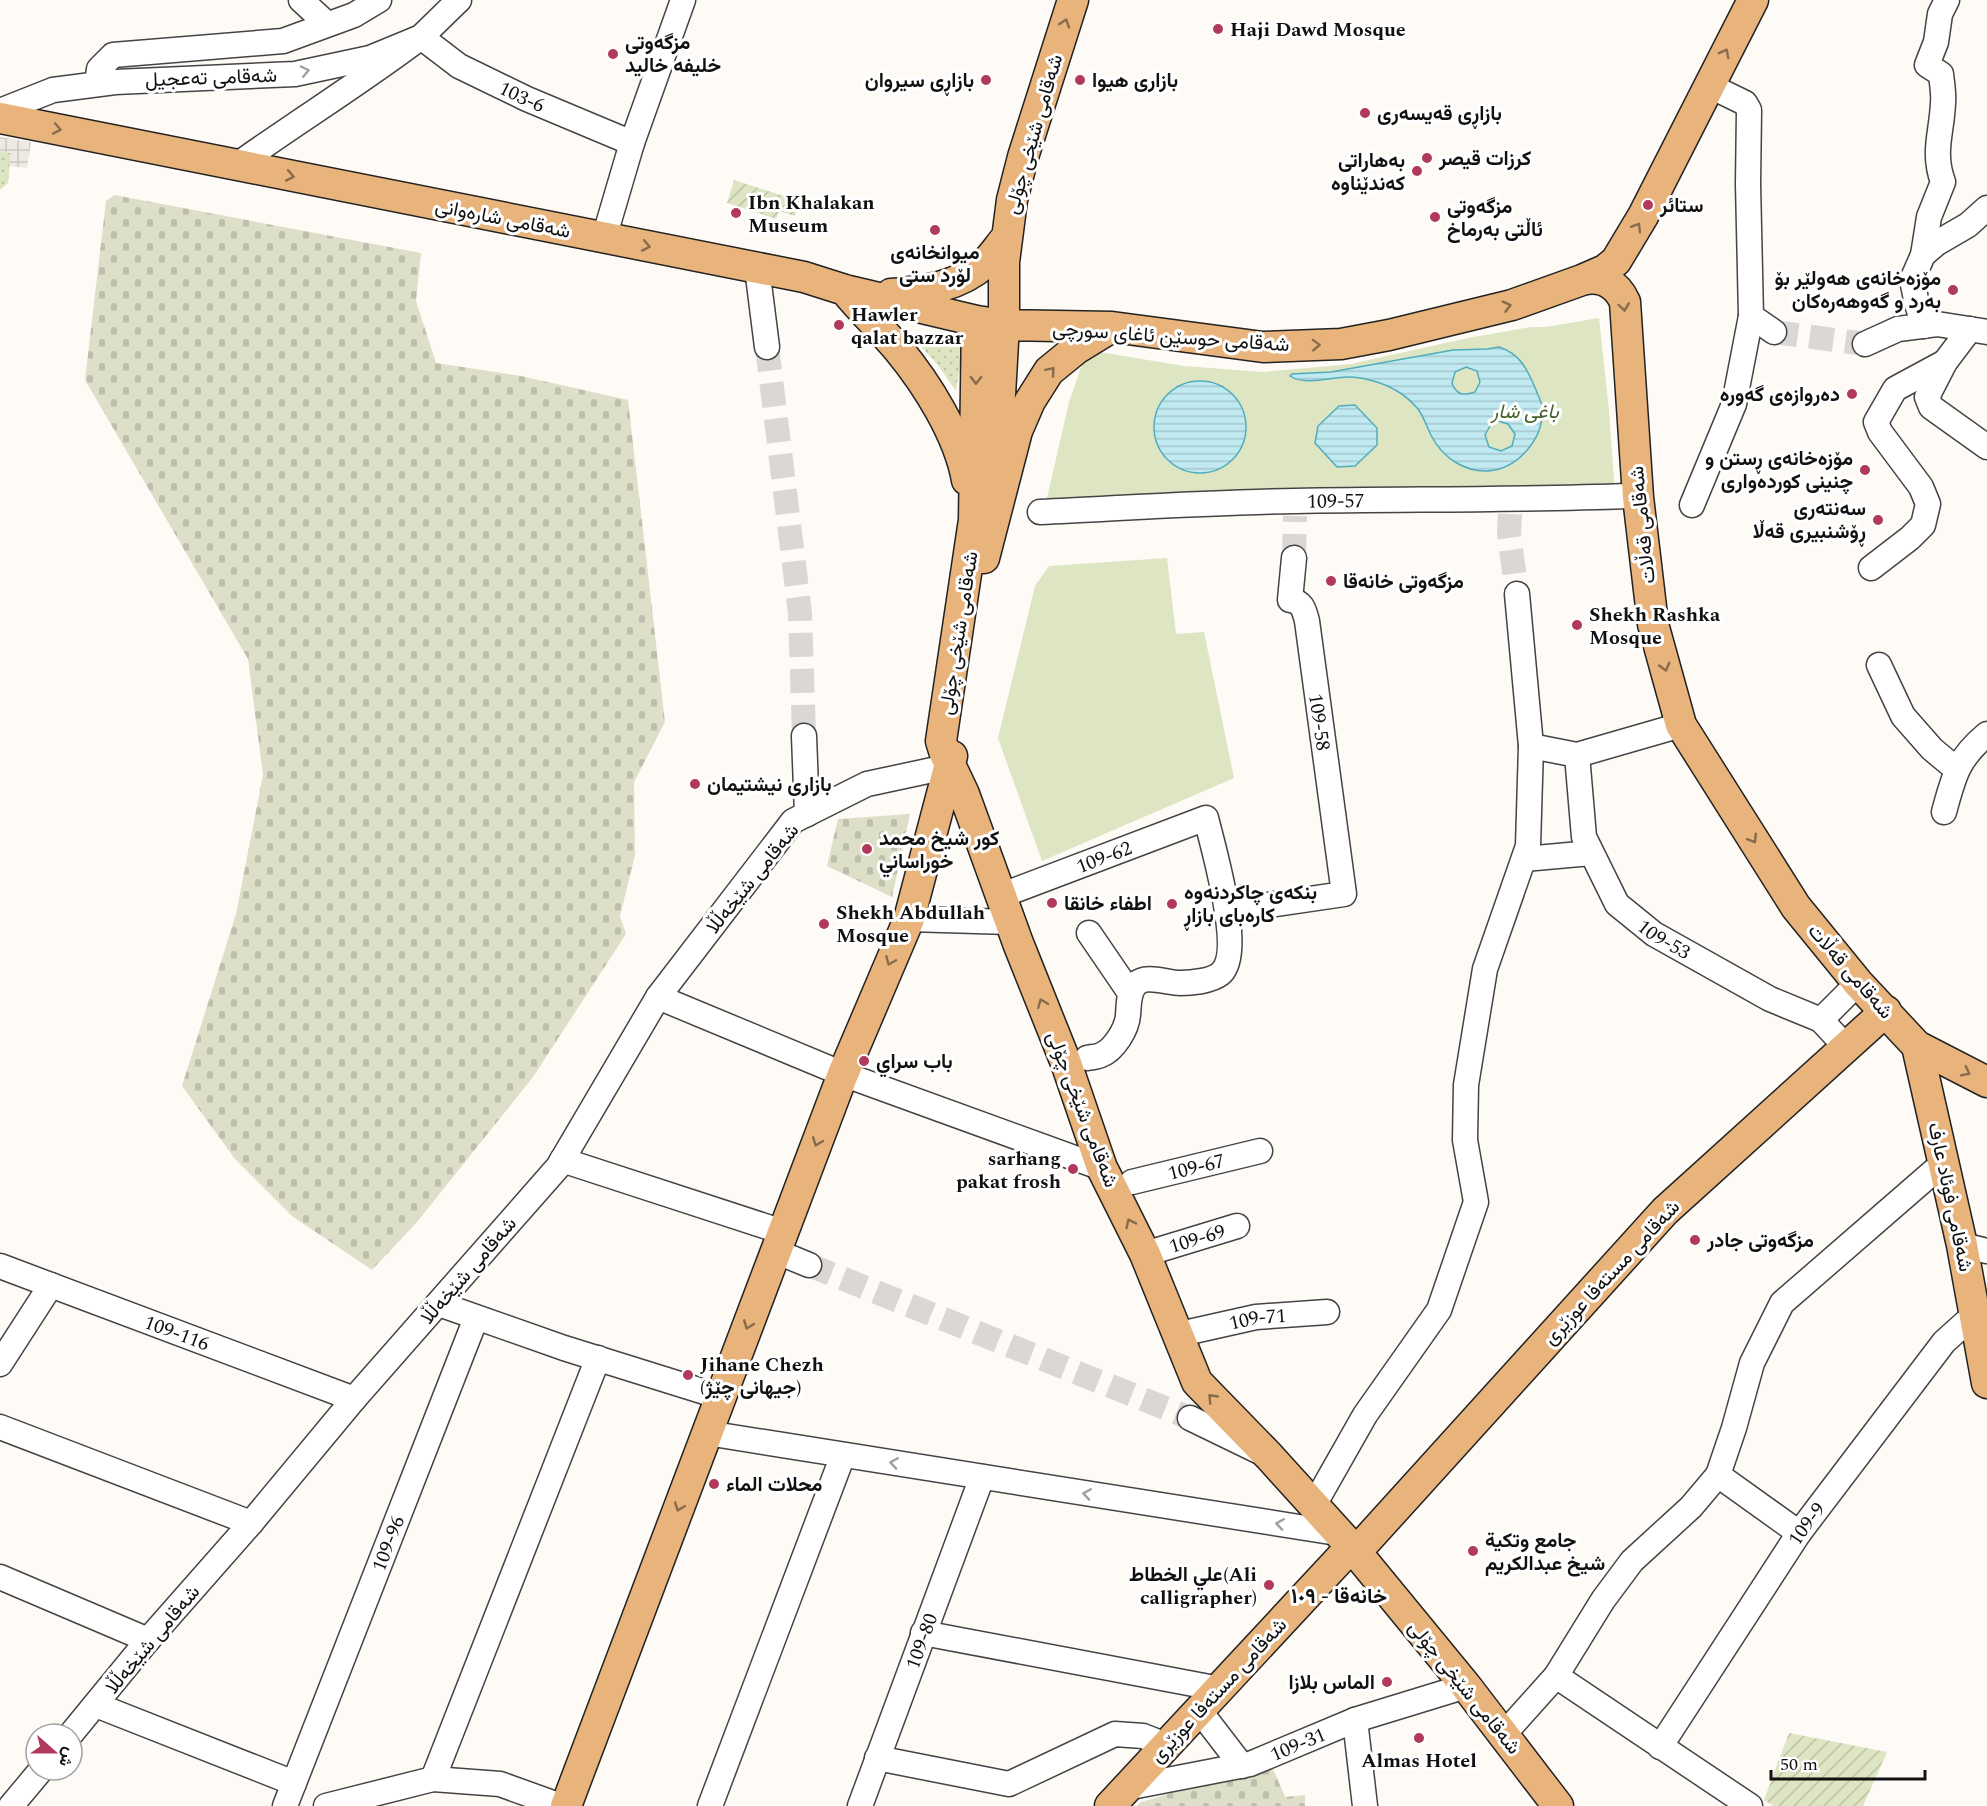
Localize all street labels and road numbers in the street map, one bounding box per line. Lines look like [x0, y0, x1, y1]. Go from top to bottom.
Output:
street label: شەقامی شێخی چۆلی [997, 51, 1071, 218]
street label: شەقامی تەعجیل [145, 61, 277, 95]
street label: 103-6 [494, 74, 549, 121]
street label: شەقامی شارەوانی [433, 191, 573, 247]
street label: شەقامی حوسێن ئاغای سورچی [1051, 314, 1290, 360]
street label: شەقامی قەڵات [1622, 465, 1664, 585]
street label: 109-57 [1307, 486, 1365, 517]
street label: شەقامی شێخی چۆلی [931, 549, 987, 717]
street label: 109-58 [1300, 692, 1338, 753]
street label: شەقامی شێخەڵڵا [699, 817, 807, 940]
street label: 109-62 [1072, 833, 1136, 882]
street label: 109-53 [1630, 912, 1696, 968]
street label: شەقامی قەڵات [1800, 917, 1900, 1026]
street label: شەقامی شێخی چۆلی [1038, 1027, 1126, 1192]
street label: شەقامی فوئاد عارف [1920, 1120, 1980, 1275]
street label: 109-67 [1165, 1146, 1228, 1189]
street label: شەقامی مستەفا عوزێری [1536, 1193, 1687, 1352]
street label: شەقامی شێخەڵڵا [413, 1210, 524, 1331]
street label: 109-69 [1166, 1216, 1229, 1262]
street label: 109-71 [1226, 1301, 1287, 1339]
street label: 109-116 [140, 1307, 213, 1359]
street label: 109-9 [1781, 1496, 1833, 1552]
street label: 109-96 [364, 1512, 413, 1576]
street label: شەقامی شێخەڵڵا [98, 1579, 207, 1701]
street label: 109-80 [898, 1609, 946, 1673]
street label: شەقامی مستەفا عوزێری [1143, 1611, 1294, 1770]
street label: شەقامی شێخی چۆلی [1401, 1614, 1528, 1761]
street label: 109-31 [1266, 1720, 1330, 1770]

